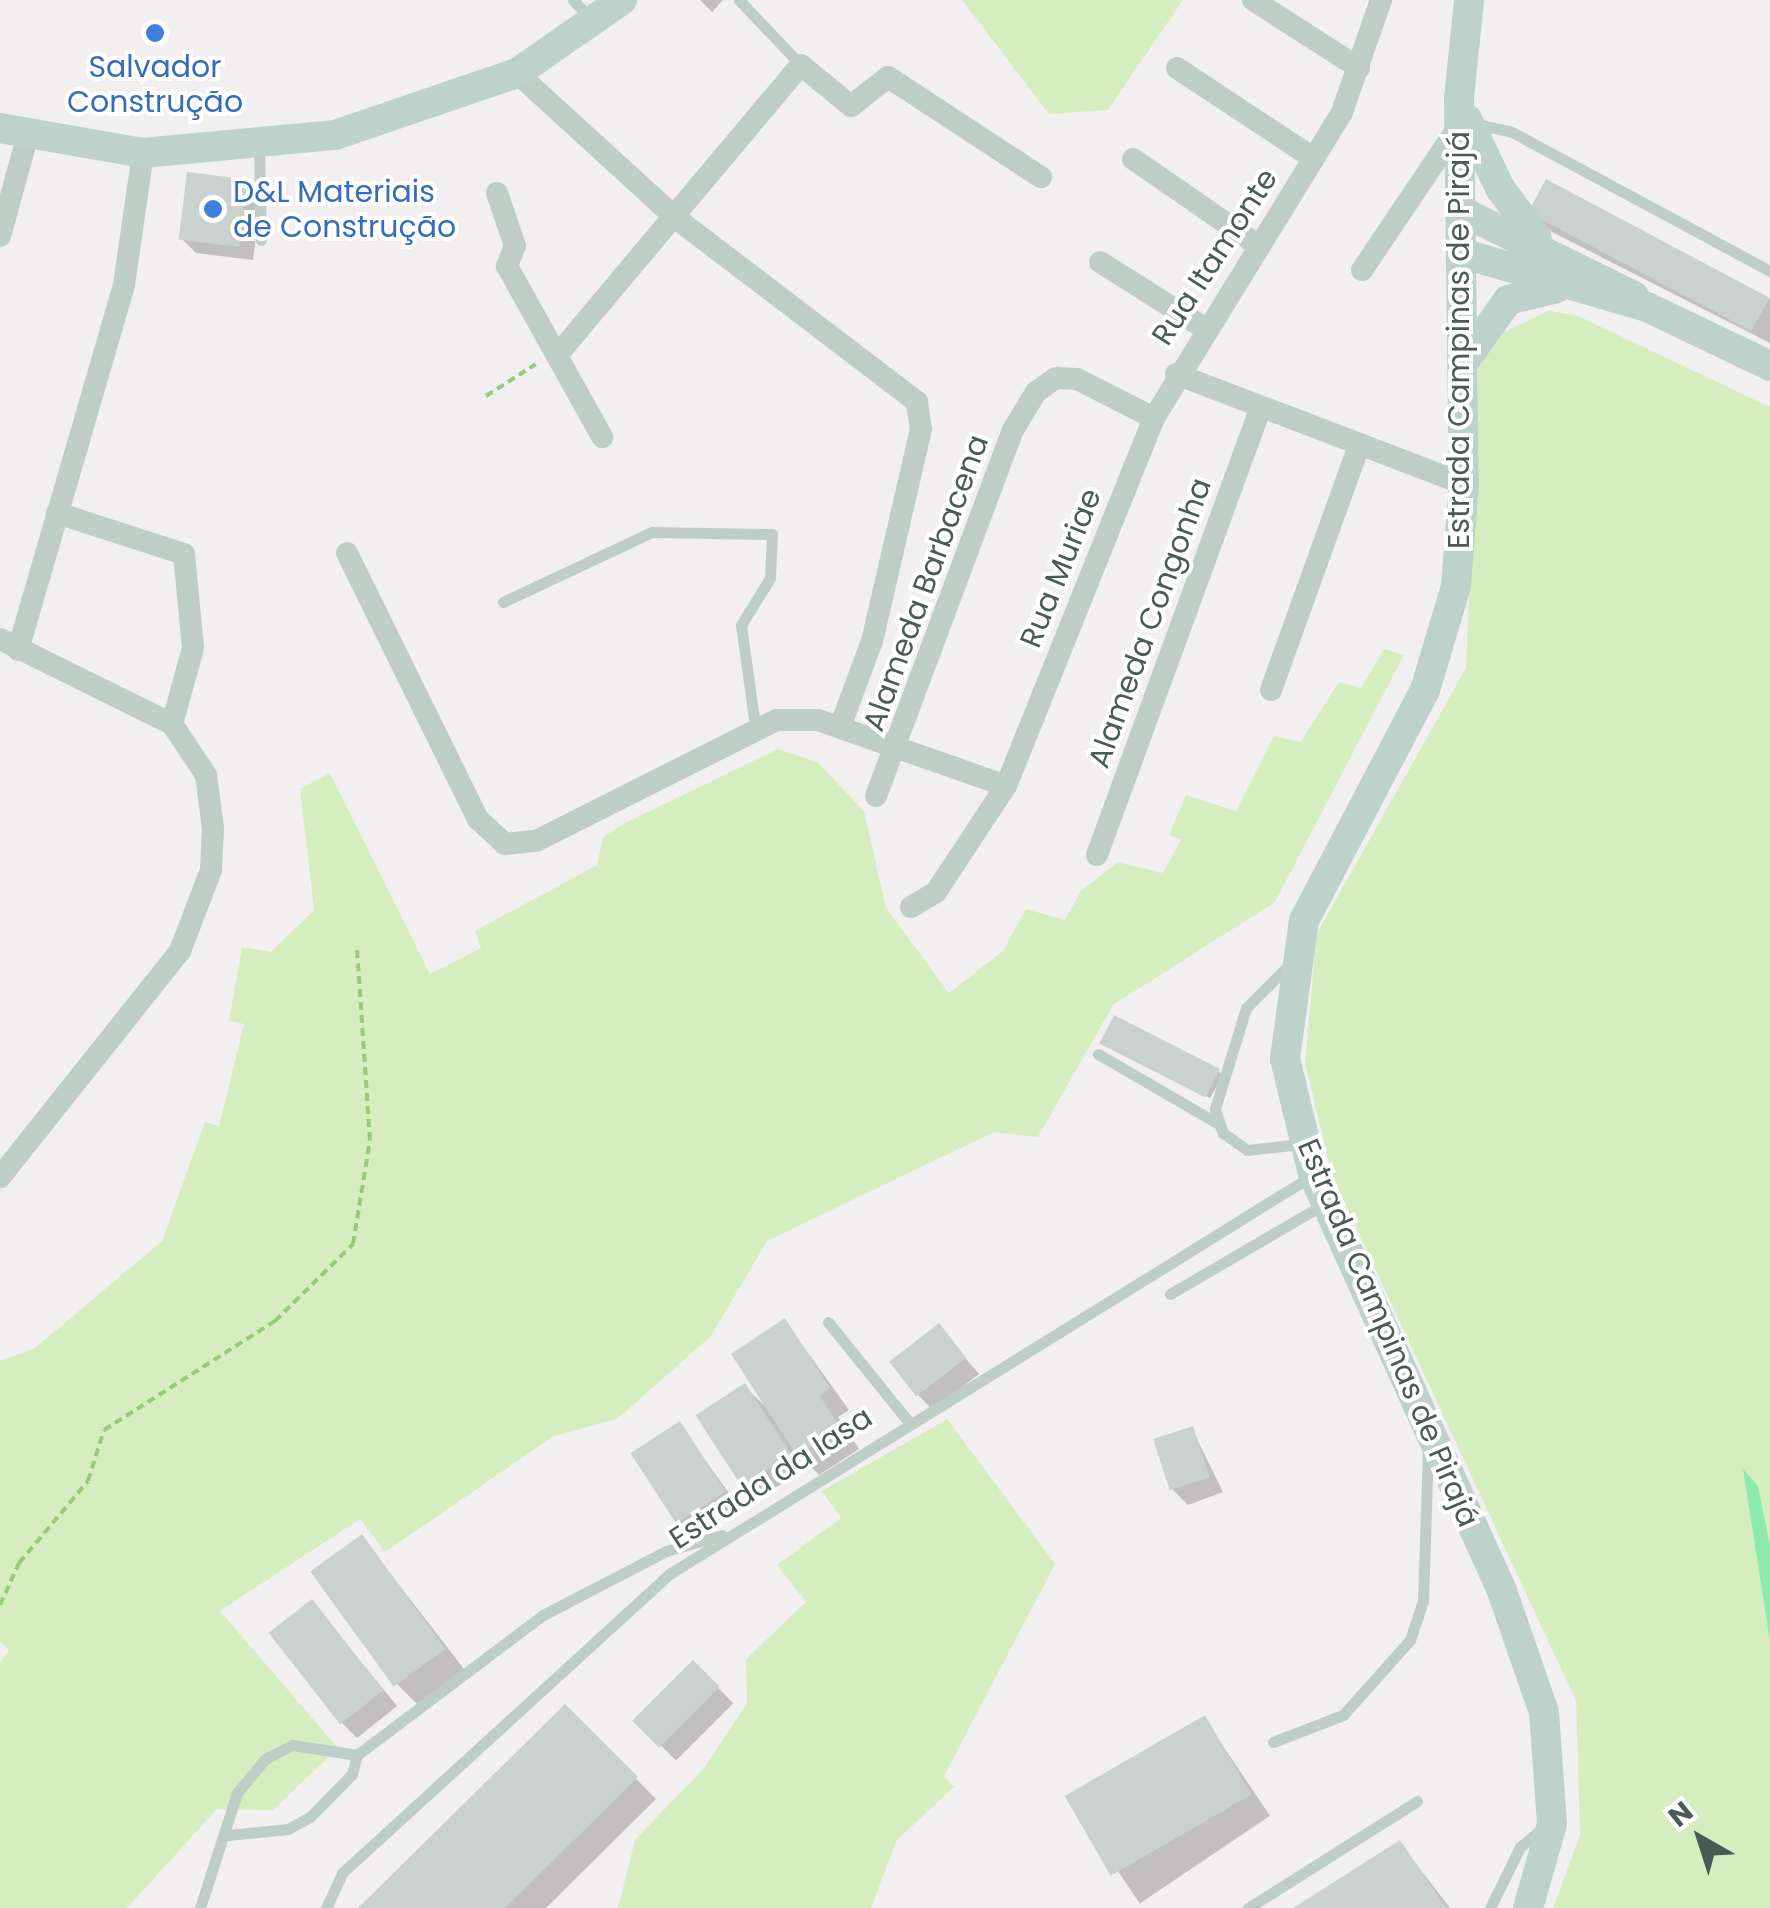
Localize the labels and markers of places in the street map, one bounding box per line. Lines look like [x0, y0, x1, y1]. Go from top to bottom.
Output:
marker: Salvador Construção [144, 22, 166, 44]
place label: Salvador Construção [67, 49, 243, 120]
place label: D&L Materiais de Construção [233, 174, 456, 244]
marker: D&L Materiais de Construção [202, 198, 224, 220]

